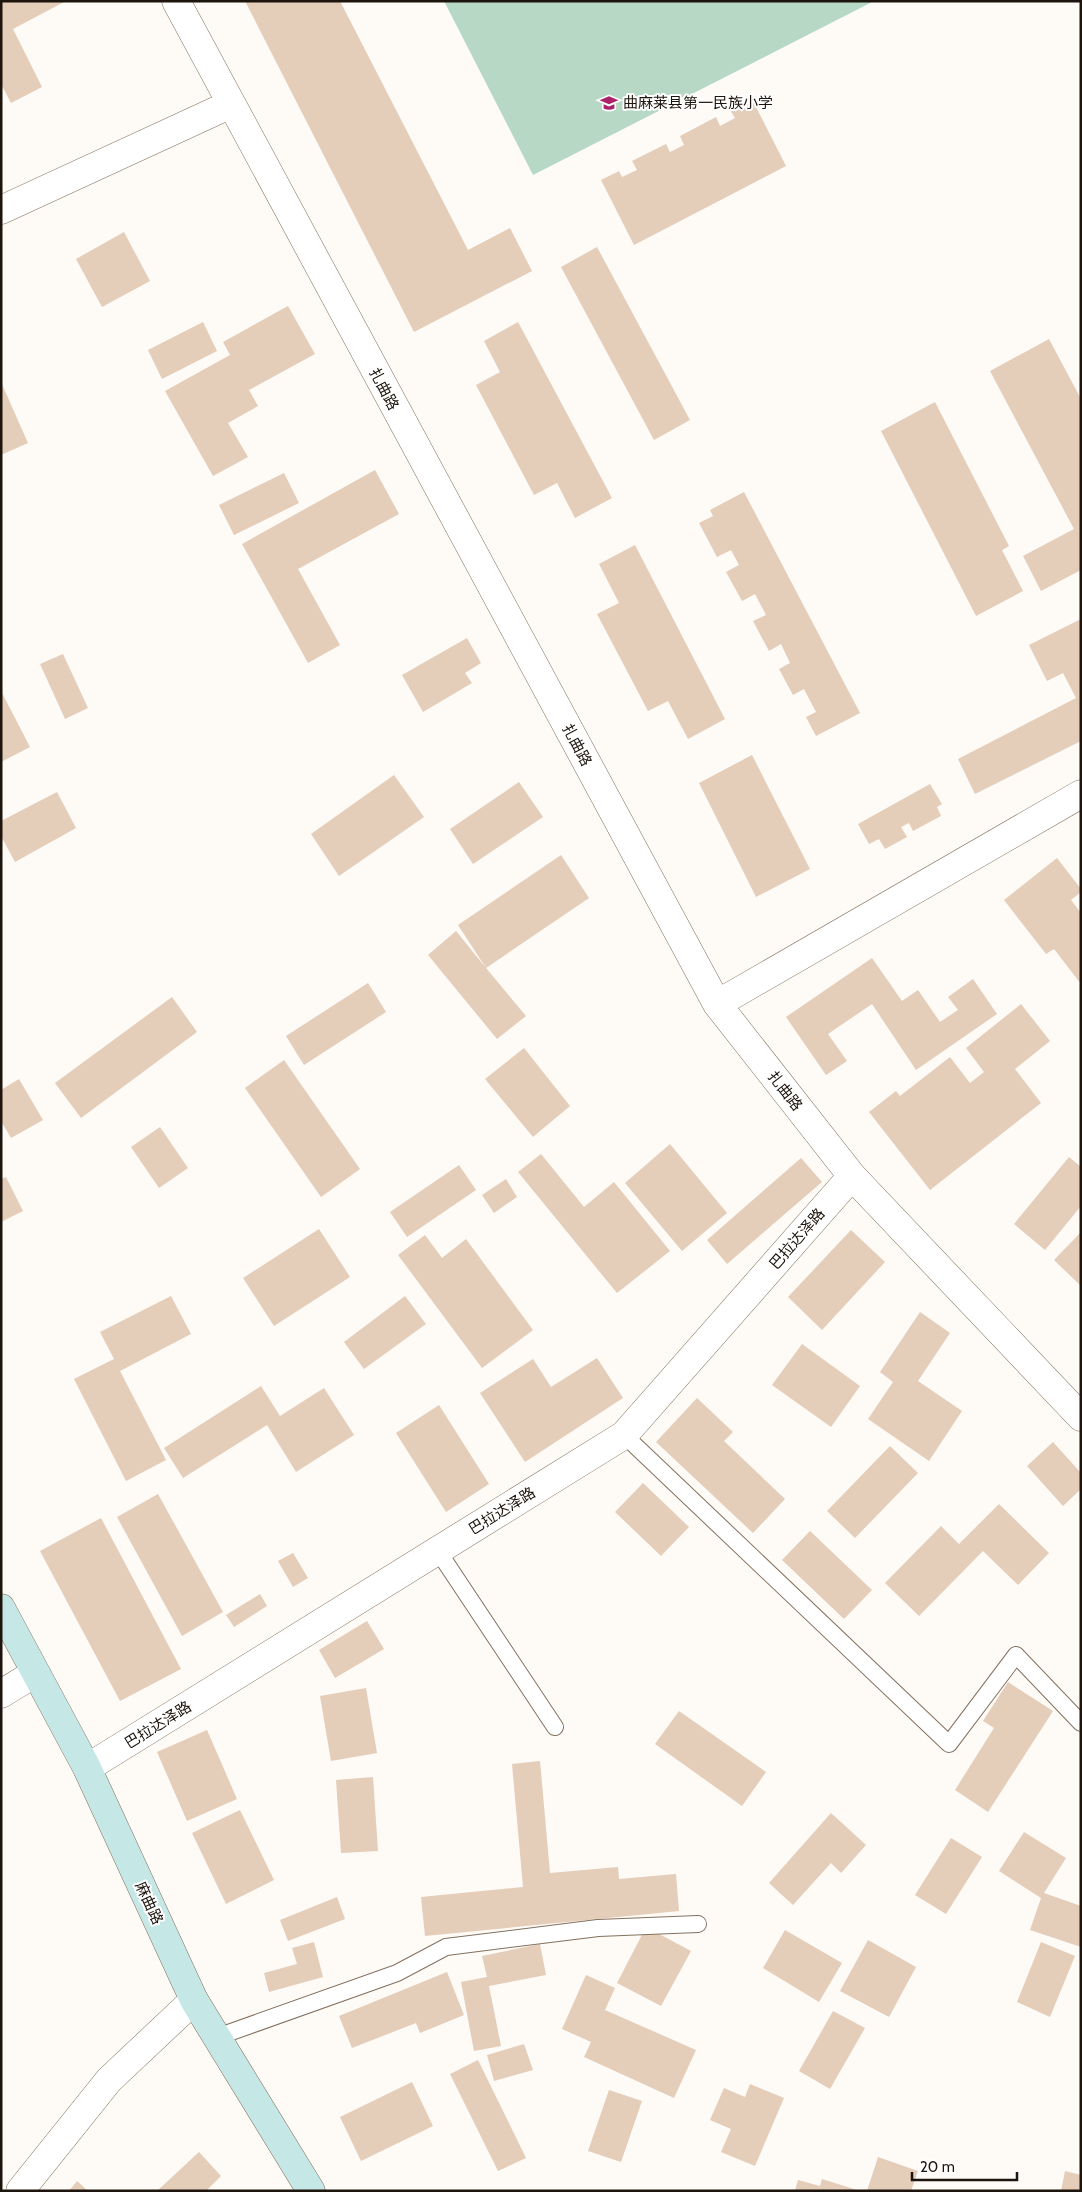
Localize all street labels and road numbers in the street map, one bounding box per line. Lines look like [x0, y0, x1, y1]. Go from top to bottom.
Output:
street label: 扎曲路 [365, 365, 403, 413]
street label: 扎曲路 [558, 721, 596, 769]
street label: 扎曲路 [764, 1068, 806, 1114]
street label: 巴拉达泽路 [766, 1205, 828, 1273]
street label: 巴拉达泽路 [465, 1483, 539, 1539]
street label: 巴拉达泽路 [121, 1697, 195, 1753]
street label: 麻曲路 [131, 1879, 167, 1927]

